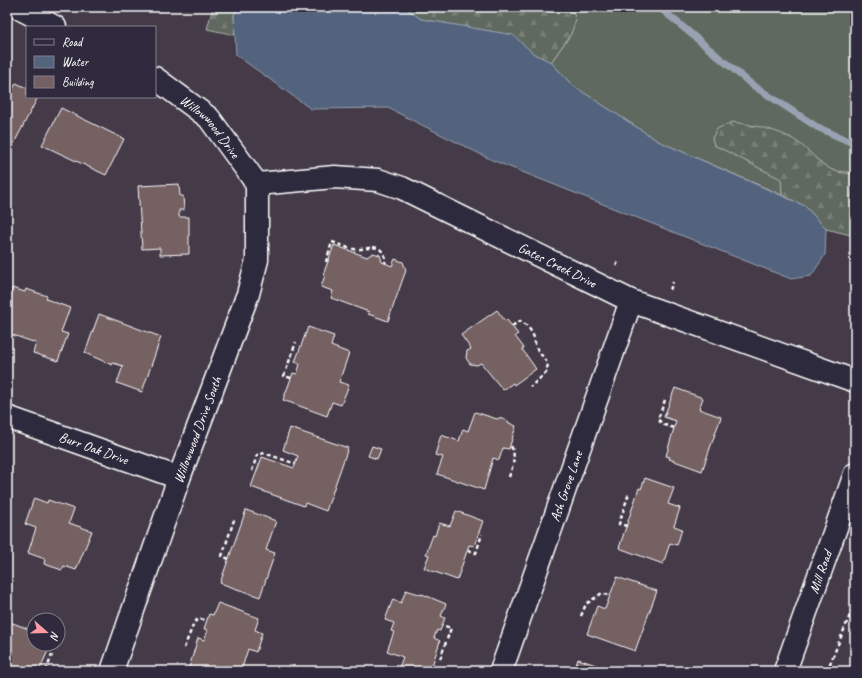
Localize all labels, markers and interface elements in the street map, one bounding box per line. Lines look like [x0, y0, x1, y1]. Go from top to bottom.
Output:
legend [26, 26, 156, 98]
text: Road [62, 34, 84, 50]
text: Water [62, 54, 90, 70]
text: Building [62, 74, 94, 90]
street label: Willowwood Drive [177, 91, 245, 162]
street label: Gates Creek Drive [516, 238, 600, 292]
street label: Willowwood Drive South [169, 373, 225, 485]
street label: Burr Oak Drive [57, 428, 132, 468]
street label: Ash Grove Lane [546, 447, 587, 524]
street label: Mill Road [805, 546, 836, 596]
north arrow [26, 612, 66, 652]
text: N [47, 630, 63, 643]

